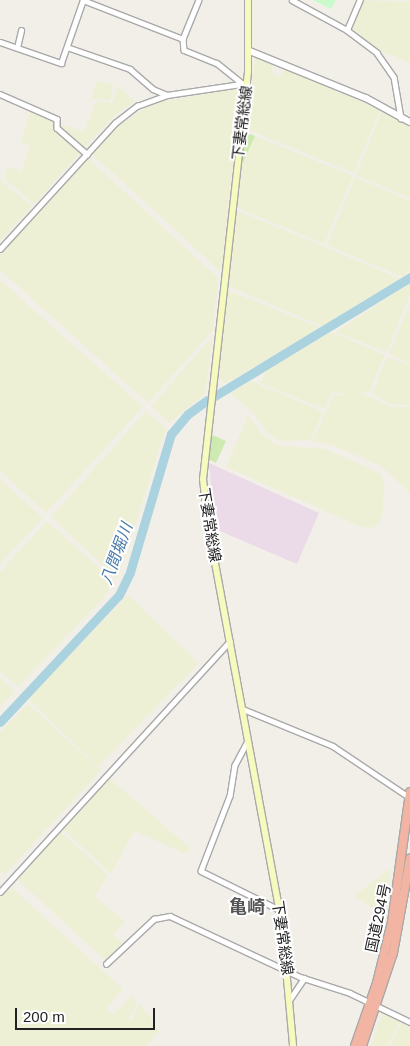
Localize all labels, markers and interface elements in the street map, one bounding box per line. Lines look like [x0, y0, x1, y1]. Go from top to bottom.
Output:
street label: 下妻常総線 [228, 85, 256, 161]
street label: 下妻常総線 [195, 487, 225, 563]
water label: 八間堀川 [97, 521, 137, 587]
street label: 国道294号 [362, 882, 394, 954]
district label: 亀崎 [229, 896, 265, 918]
street label: 下妻常総線 [269, 900, 297, 976]
scale bar [18, 998, 158, 1030]
text: 200 m [23, 1008, 65, 1025]

